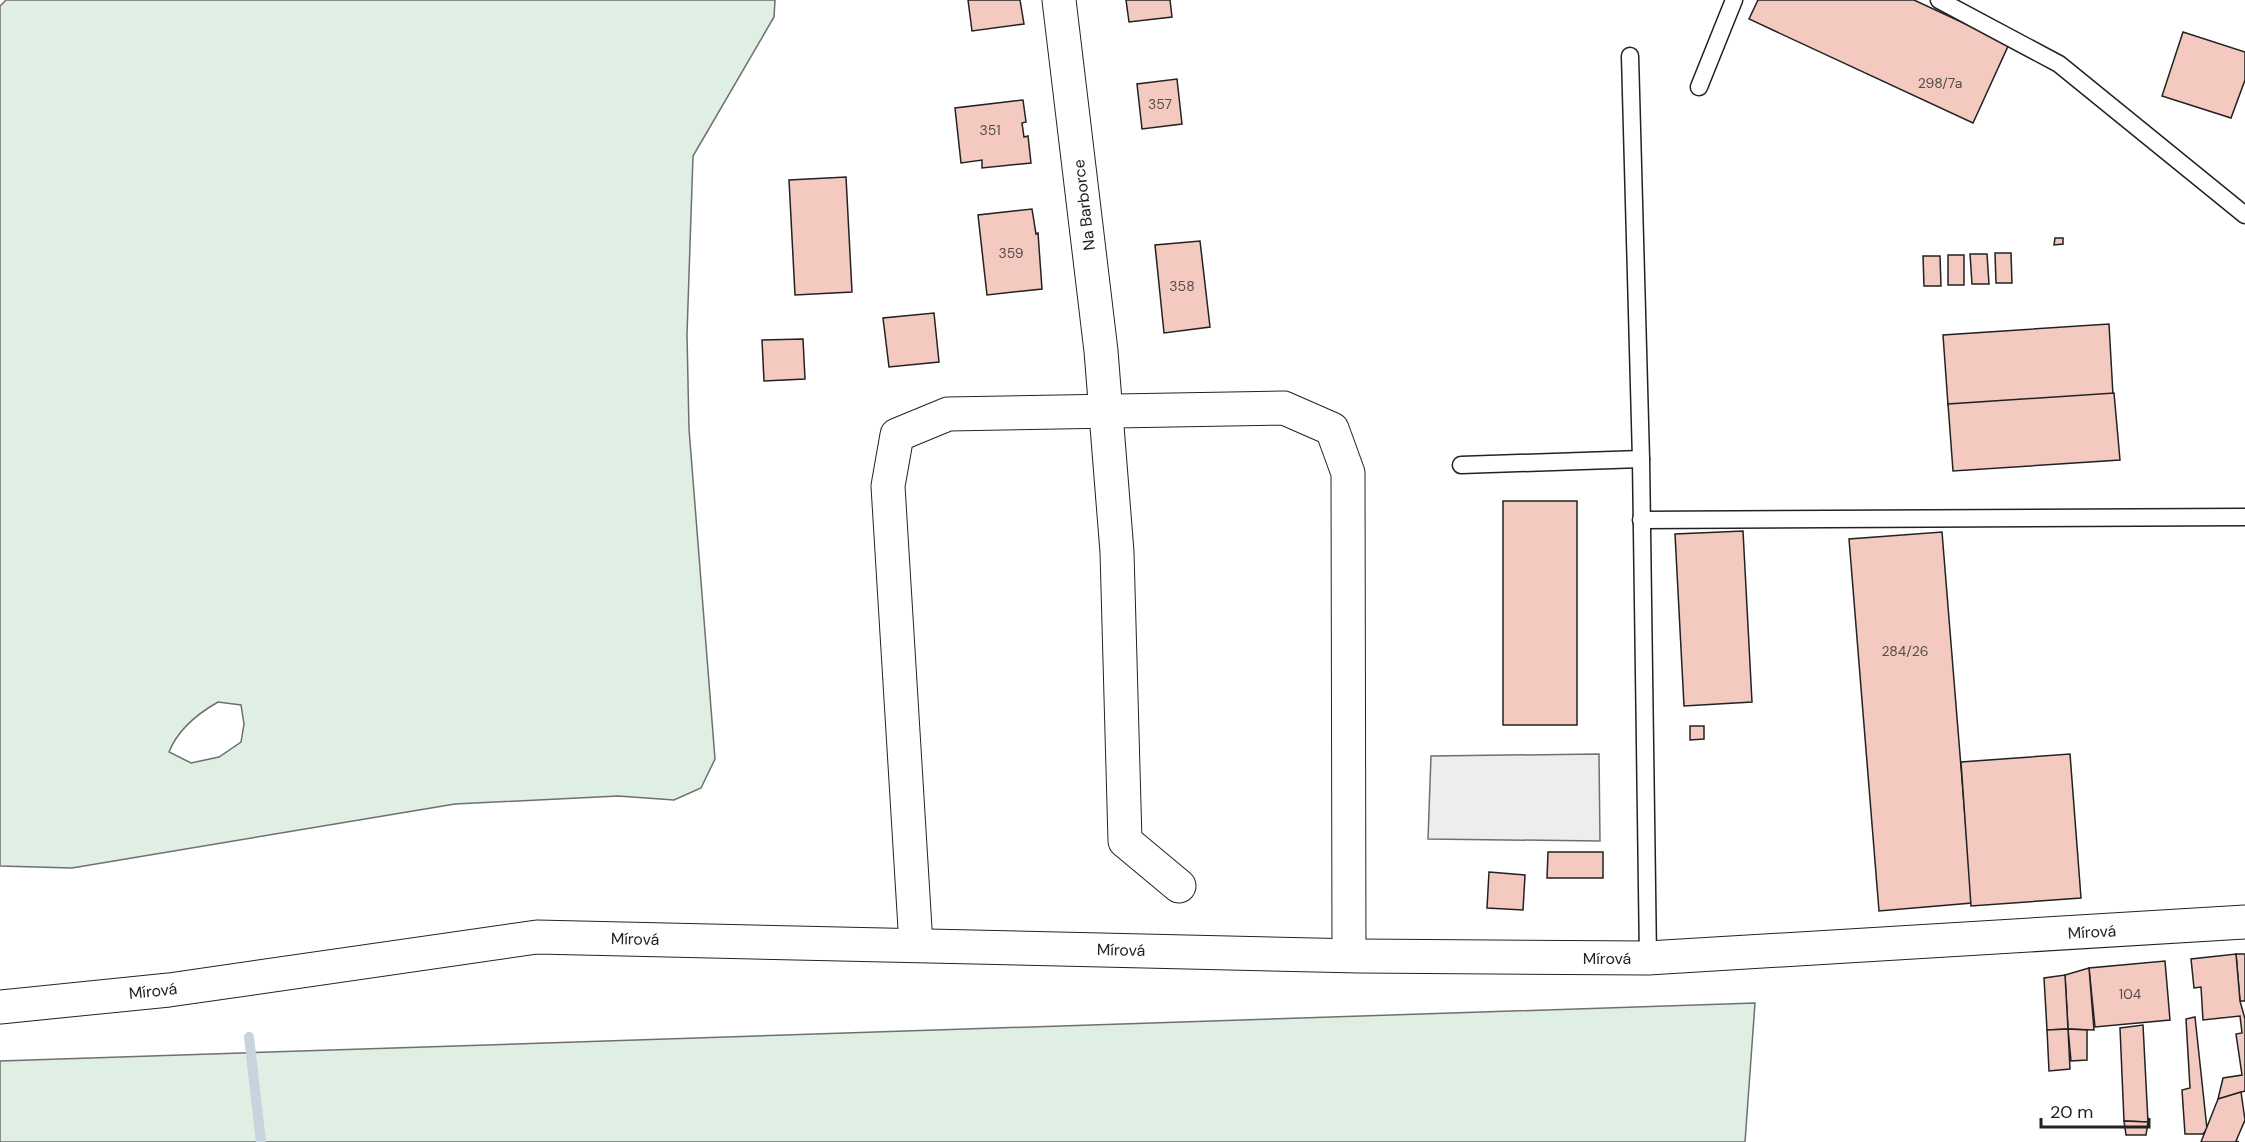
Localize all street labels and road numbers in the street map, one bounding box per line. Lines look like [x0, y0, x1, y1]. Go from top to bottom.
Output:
street label: Na Barborce [1068, 158, 1100, 252]
street label: Mírová [2067, 920, 2117, 944]
street label: Mírová [611, 928, 659, 950]
street label: Mírová [1097, 939, 1145, 961]
street label: Mírová [1583, 948, 1631, 969]
street label: Mírová [128, 978, 178, 1004]

